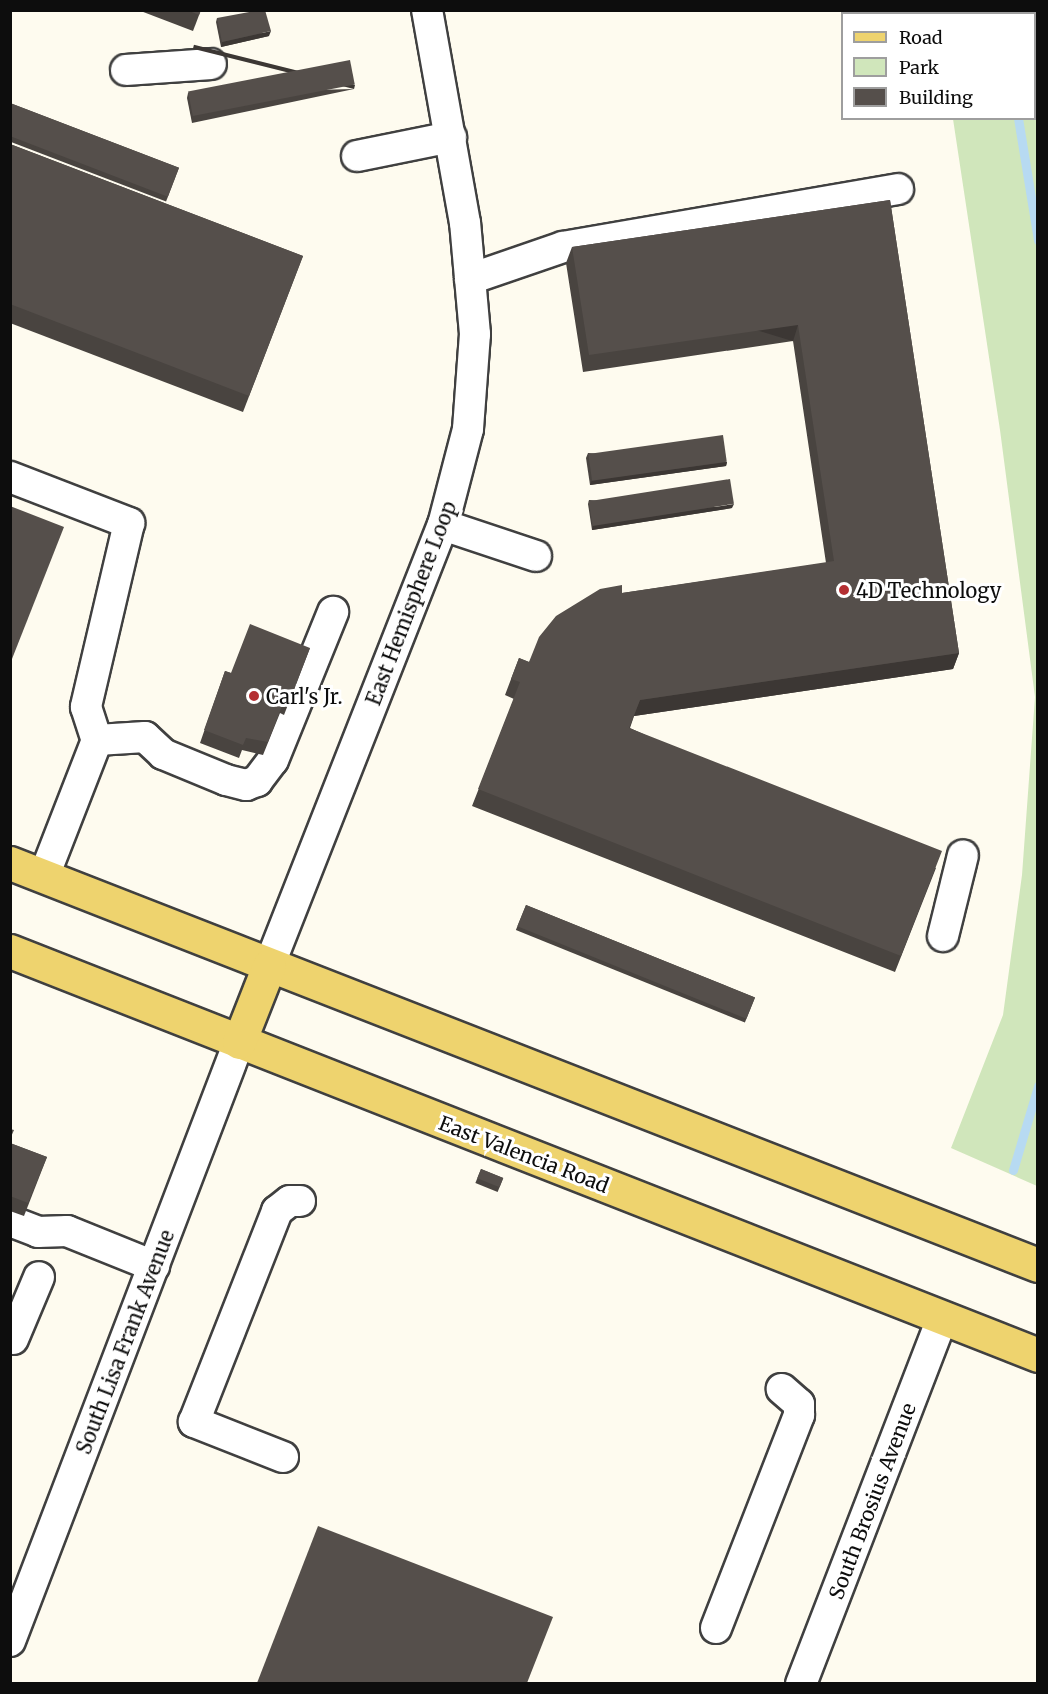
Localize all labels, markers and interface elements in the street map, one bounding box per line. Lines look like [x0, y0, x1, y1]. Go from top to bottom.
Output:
legend [841, 12, 1036, 120]
text: Road [899, 26, 943, 49]
text: Park [899, 56, 939, 79]
text: Building [899, 86, 973, 109]
street label: East Hemisphere Loop [361, 497, 461, 709]
place label: 4D Technology [856, 578, 1002, 602]
marker: 4D Technology [837, 583, 851, 597]
place label: Carl's Jr. [266, 684, 343, 708]
marker: Carl's Jr. [247, 689, 261, 703]
street label: East Valencia Road [436, 1111, 612, 1197]
street label: South Lisa Frank Avenue [71, 1227, 179, 1457]
street label: South Brosius Avenue [823, 1399, 921, 1603]

